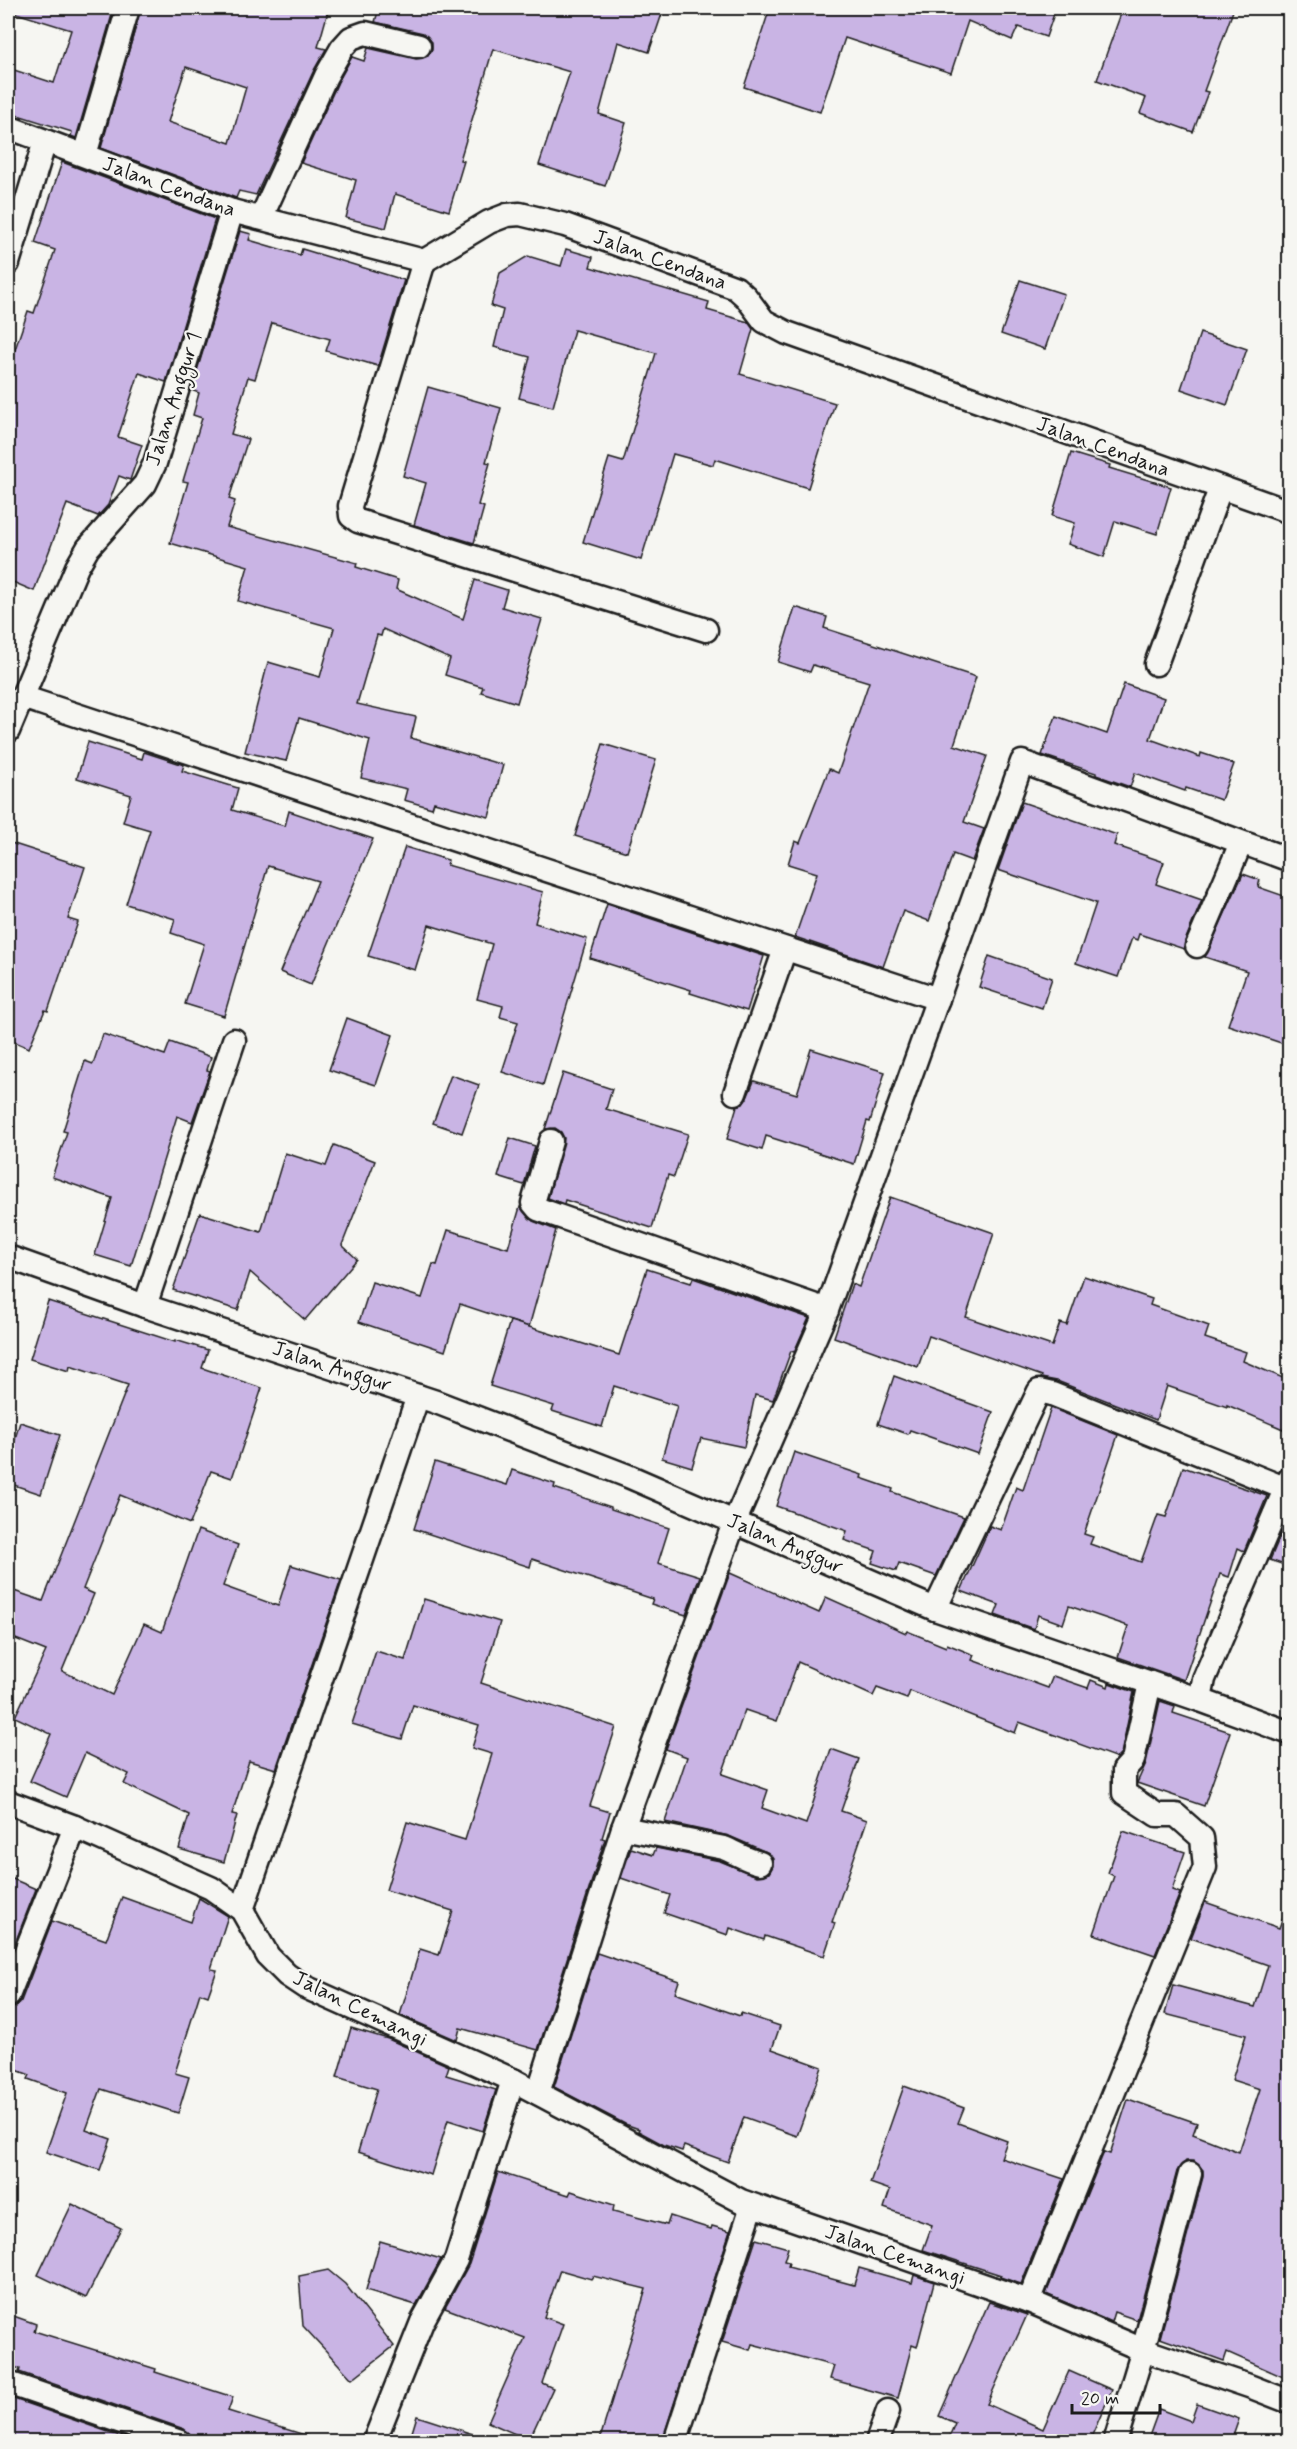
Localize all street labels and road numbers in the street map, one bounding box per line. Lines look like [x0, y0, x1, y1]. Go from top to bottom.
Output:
street label: Jalan Cendana [99, 150, 239, 224]
street label: Jalan Cendana [590, 223, 730, 297]
street label: Jalan Anggur 1 [139, 329, 211, 470]
street label: Jalan Cendana [1033, 410, 1173, 484]
street label: Jalan Anggur [268, 1335, 395, 1401]
street label: Jalan Anggur [722, 1507, 848, 1583]
street label: Jalan Cemangi [288, 1964, 432, 2054]
street label: Jalan Cemangi [821, 2218, 969, 2292]

